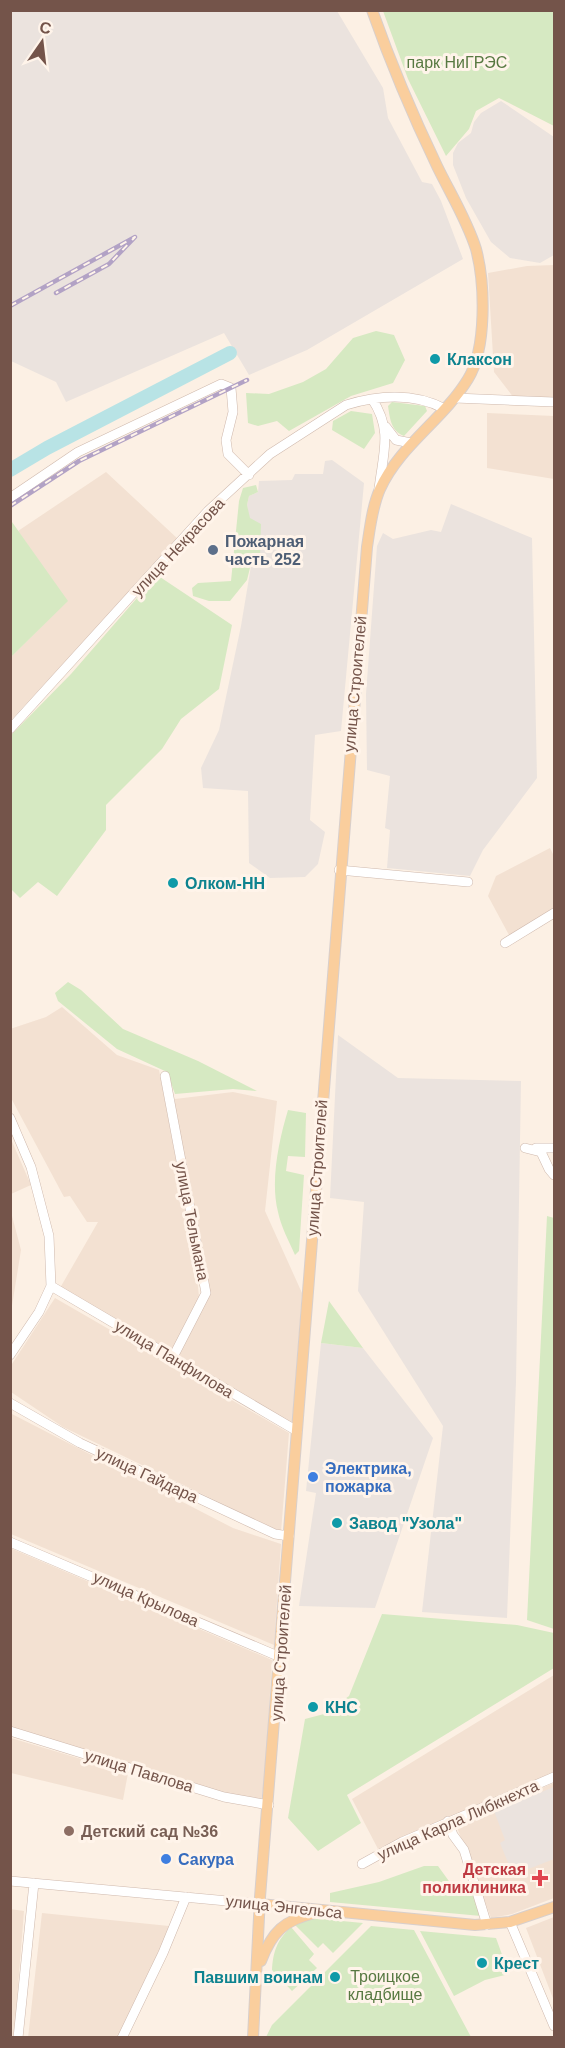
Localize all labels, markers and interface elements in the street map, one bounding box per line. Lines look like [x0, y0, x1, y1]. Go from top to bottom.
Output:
north arrow [12, 12, 72, 72]
text: С [38, 18, 54, 38]
park label: парк НиГРЭС [407, 54, 507, 71]
place label: Клаксон [447, 351, 512, 368]
marker: Клаксон [428, 352, 442, 366]
street label: улица Некрасова [128, 494, 228, 600]
place label: Пожарная часть 252 [225, 533, 304, 568]
marker: Пожарная часть 252 [206, 543, 220, 557]
street label: улица Строителей [341, 615, 369, 753]
place label: Олком-НН [185, 875, 265, 892]
marker: Олком-НН [166, 876, 180, 890]
street label: улица Строителей [304, 1099, 330, 1237]
street label: улица Тельмана [172, 1160, 212, 1282]
street label: улица Панфилова [112, 1317, 236, 1401]
street label: улица Гайдара [94, 1444, 201, 1506]
place label: Электрика, пожарка [325, 1460, 412, 1495]
marker: Электрика, пожарка [306, 1470, 320, 1484]
place label: Завод "Узола" [349, 1515, 462, 1532]
marker: Завод "Узола" [330, 1516, 344, 1530]
street label: улица Крылова [91, 1568, 202, 1630]
street label: улица Строителей [268, 1584, 294, 1722]
place label: КНС [325, 1699, 358, 1716]
marker: КНС [306, 1700, 320, 1714]
street label: улица Павлова [83, 1746, 195, 1796]
street label: улица Карла Либкнехта [375, 1777, 541, 1863]
place label: Детский сад №36 [81, 1823, 218, 1840]
marker: Детский сад №36 [62, 1824, 76, 1838]
place label: Сакура [178, 1851, 234, 1868]
marker: Сакура [159, 1852, 173, 1866]
place label: Детская поликлиника [422, 1861, 526, 1896]
marker: Детская поликлиника [531, 1869, 549, 1887]
street label: улица Энгельса [225, 1892, 343, 1922]
place label: Крест [494, 1955, 539, 1972]
marker: Крест [475, 1956, 489, 1970]
park label: Троицкое кладбище [348, 1968, 422, 2003]
place label: Павшим воинам [194, 1969, 323, 1986]
marker: Павшим воинам [328, 1970, 342, 1984]

